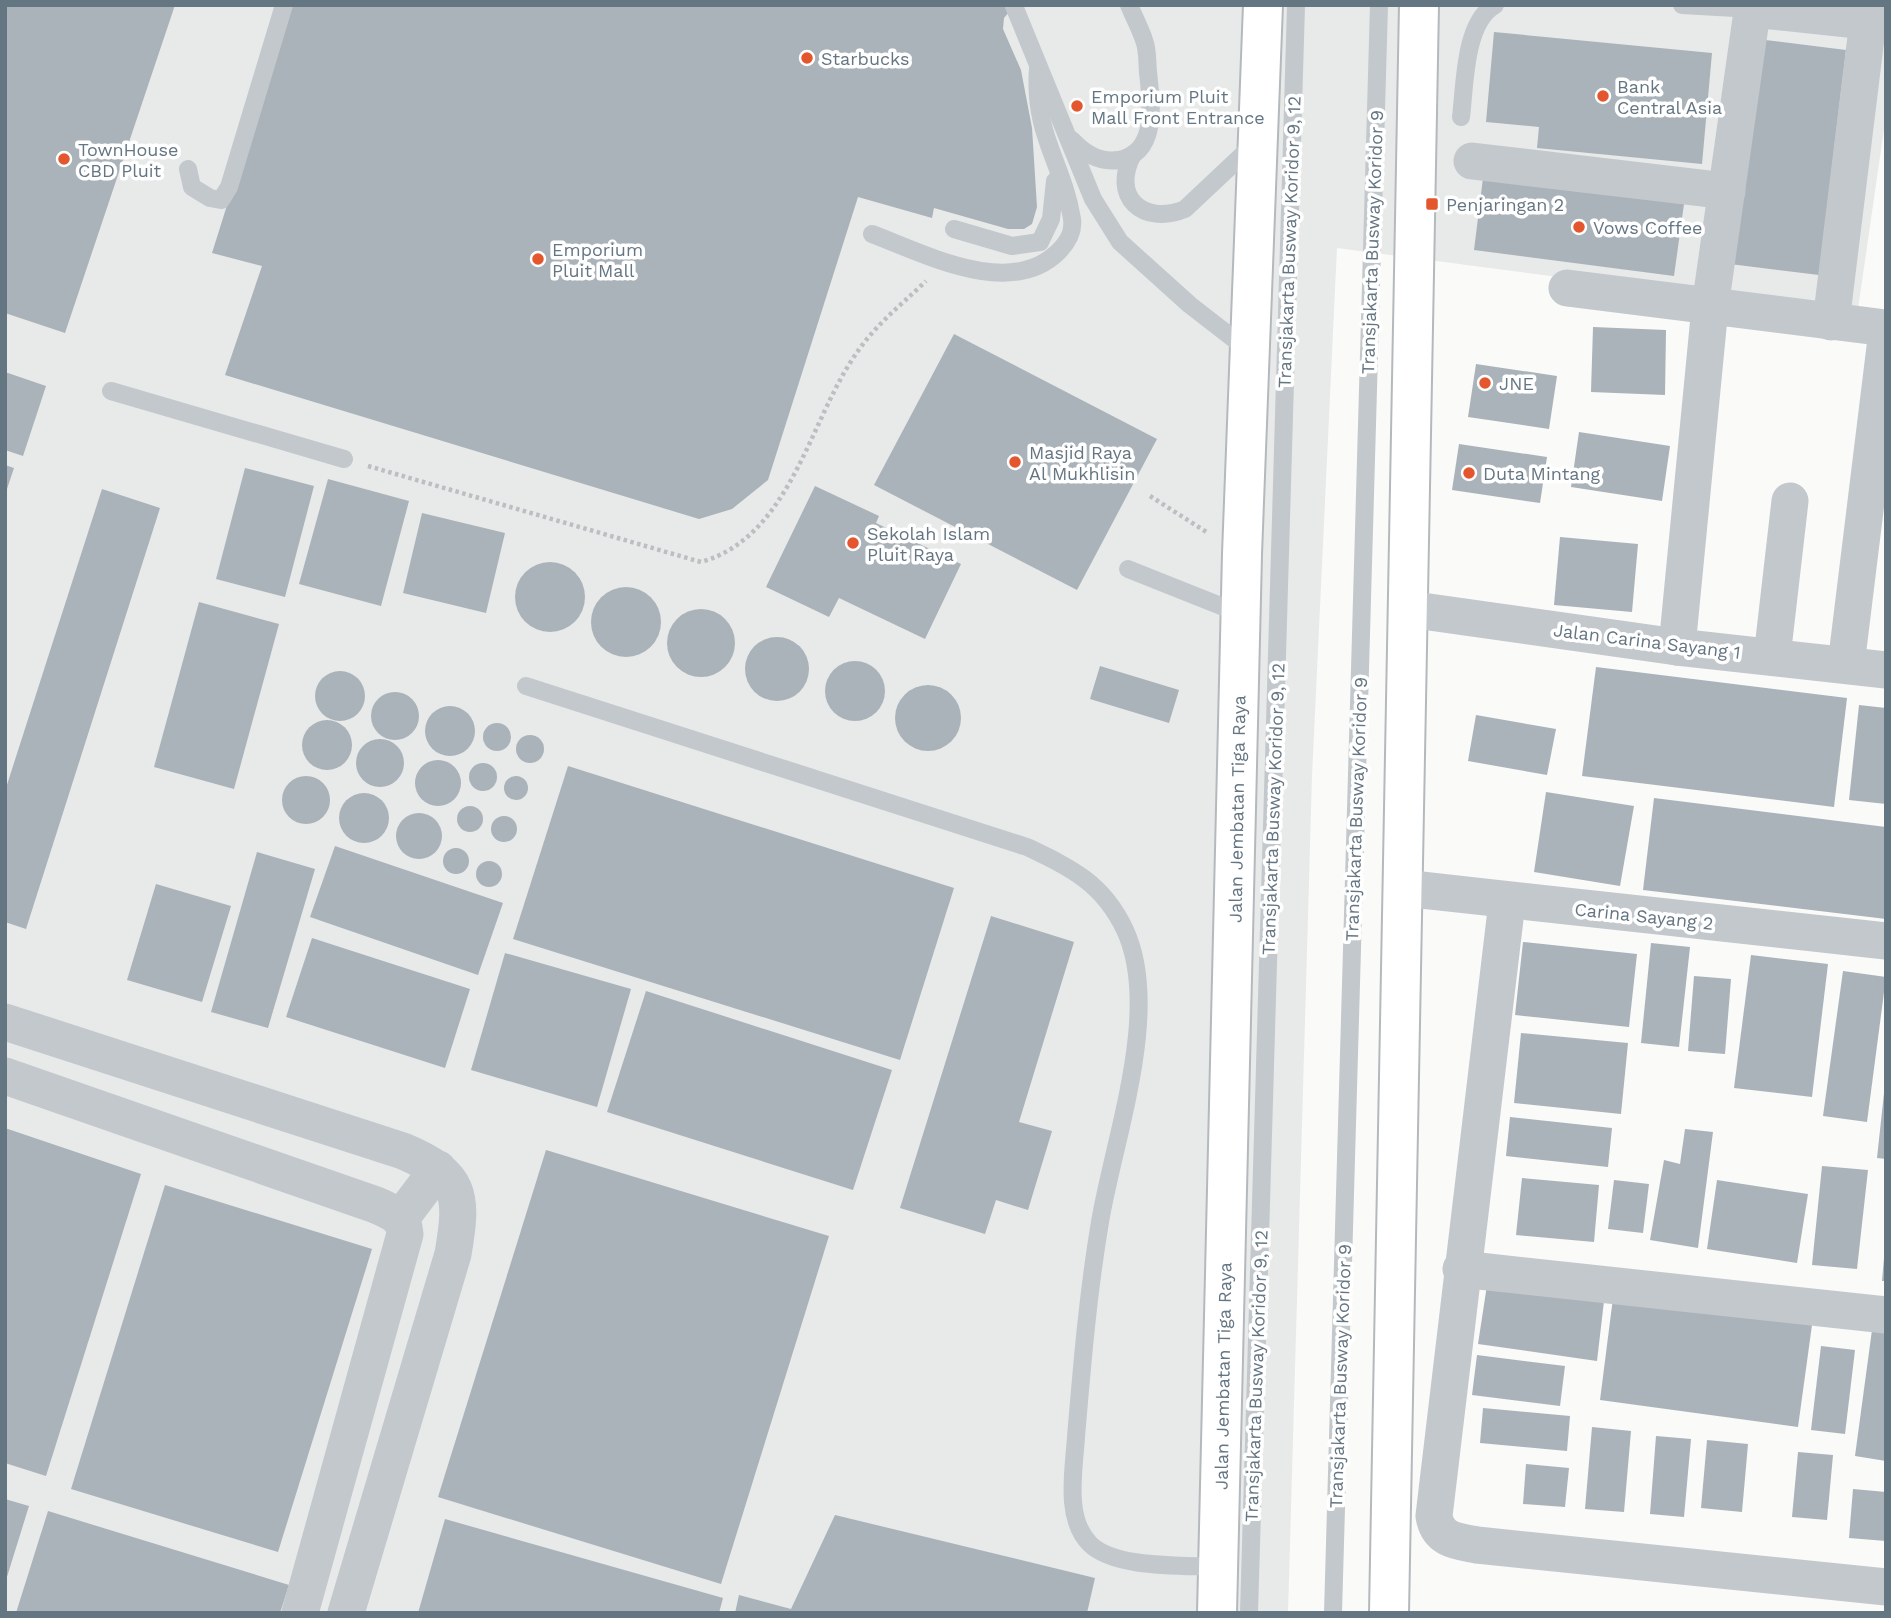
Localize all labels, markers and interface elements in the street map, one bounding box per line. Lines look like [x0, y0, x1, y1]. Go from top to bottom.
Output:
place label: Starbucks [821, 48, 910, 69]
marker: Starbucks [799, 50, 815, 66]
place label: Bank Central Asia [1617, 76, 1722, 118]
place label: Emporium Pluit Mall Front Entrance [1091, 86, 1265, 128]
marker: Bank Central Asia [1595, 88, 1611, 104]
street label: Transjakarta Busway Koridor 9, 12 [1273, 96, 1305, 388]
marker: Emporium Pluit Mall Front Entrance [1069, 98, 1085, 114]
street label: Transjakarta Busway Koridor 9 [1357, 109, 1387, 375]
place label: TownHouse CBD Pluit [78, 139, 178, 181]
marker: TownHouse CBD Pluit [56, 151, 72, 167]
place label: Penjaringan 2 [1446, 194, 1564, 215]
marker: Penjaringan 2 [1424, 196, 1440, 212]
place label: Vows Coffee [1593, 217, 1702, 238]
marker: Vows Coffee [1571, 219, 1587, 235]
place label: Emporium Pluit Mall [552, 239, 643, 281]
marker: Emporium Pluit Mall [530, 251, 546, 267]
place label: JNE [1499, 373, 1534, 394]
marker: JNE [1477, 375, 1493, 391]
place label: Masjid Raya Al Mukhlisin [1029, 442, 1135, 484]
marker: Masjid Raya Al Mukhlisin [1007, 454, 1023, 470]
place label: Duta Mintang [1483, 463, 1601, 484]
marker: Duta Mintang [1461, 465, 1477, 481]
place label: Sekolah Islam Pluit Raya [867, 523, 990, 565]
marker: Sekolah Islam Pluit Raya [845, 535, 861, 551]
street label: Jalan Carina Sayang 1 [1552, 619, 1742, 663]
street label: Transjakarta Busway Koridor 9, 12 [1257, 663, 1289, 955]
street label: Transjakarta Busway Koridor 9 [1341, 676, 1371, 942]
street label: Jalan Jembatan Tiga Raya [1225, 695, 1249, 923]
street label: Carina Sayang 2 [1574, 898, 1714, 934]
street label: Transjakarta Busway Koridor 9, 12 [1240, 1230, 1272, 1522]
street label: Transjakarta Busway Koridor 9 [1325, 1243, 1355, 1509]
street label: Jalan Jembatan Tiga Raya [1211, 1262, 1235, 1490]

